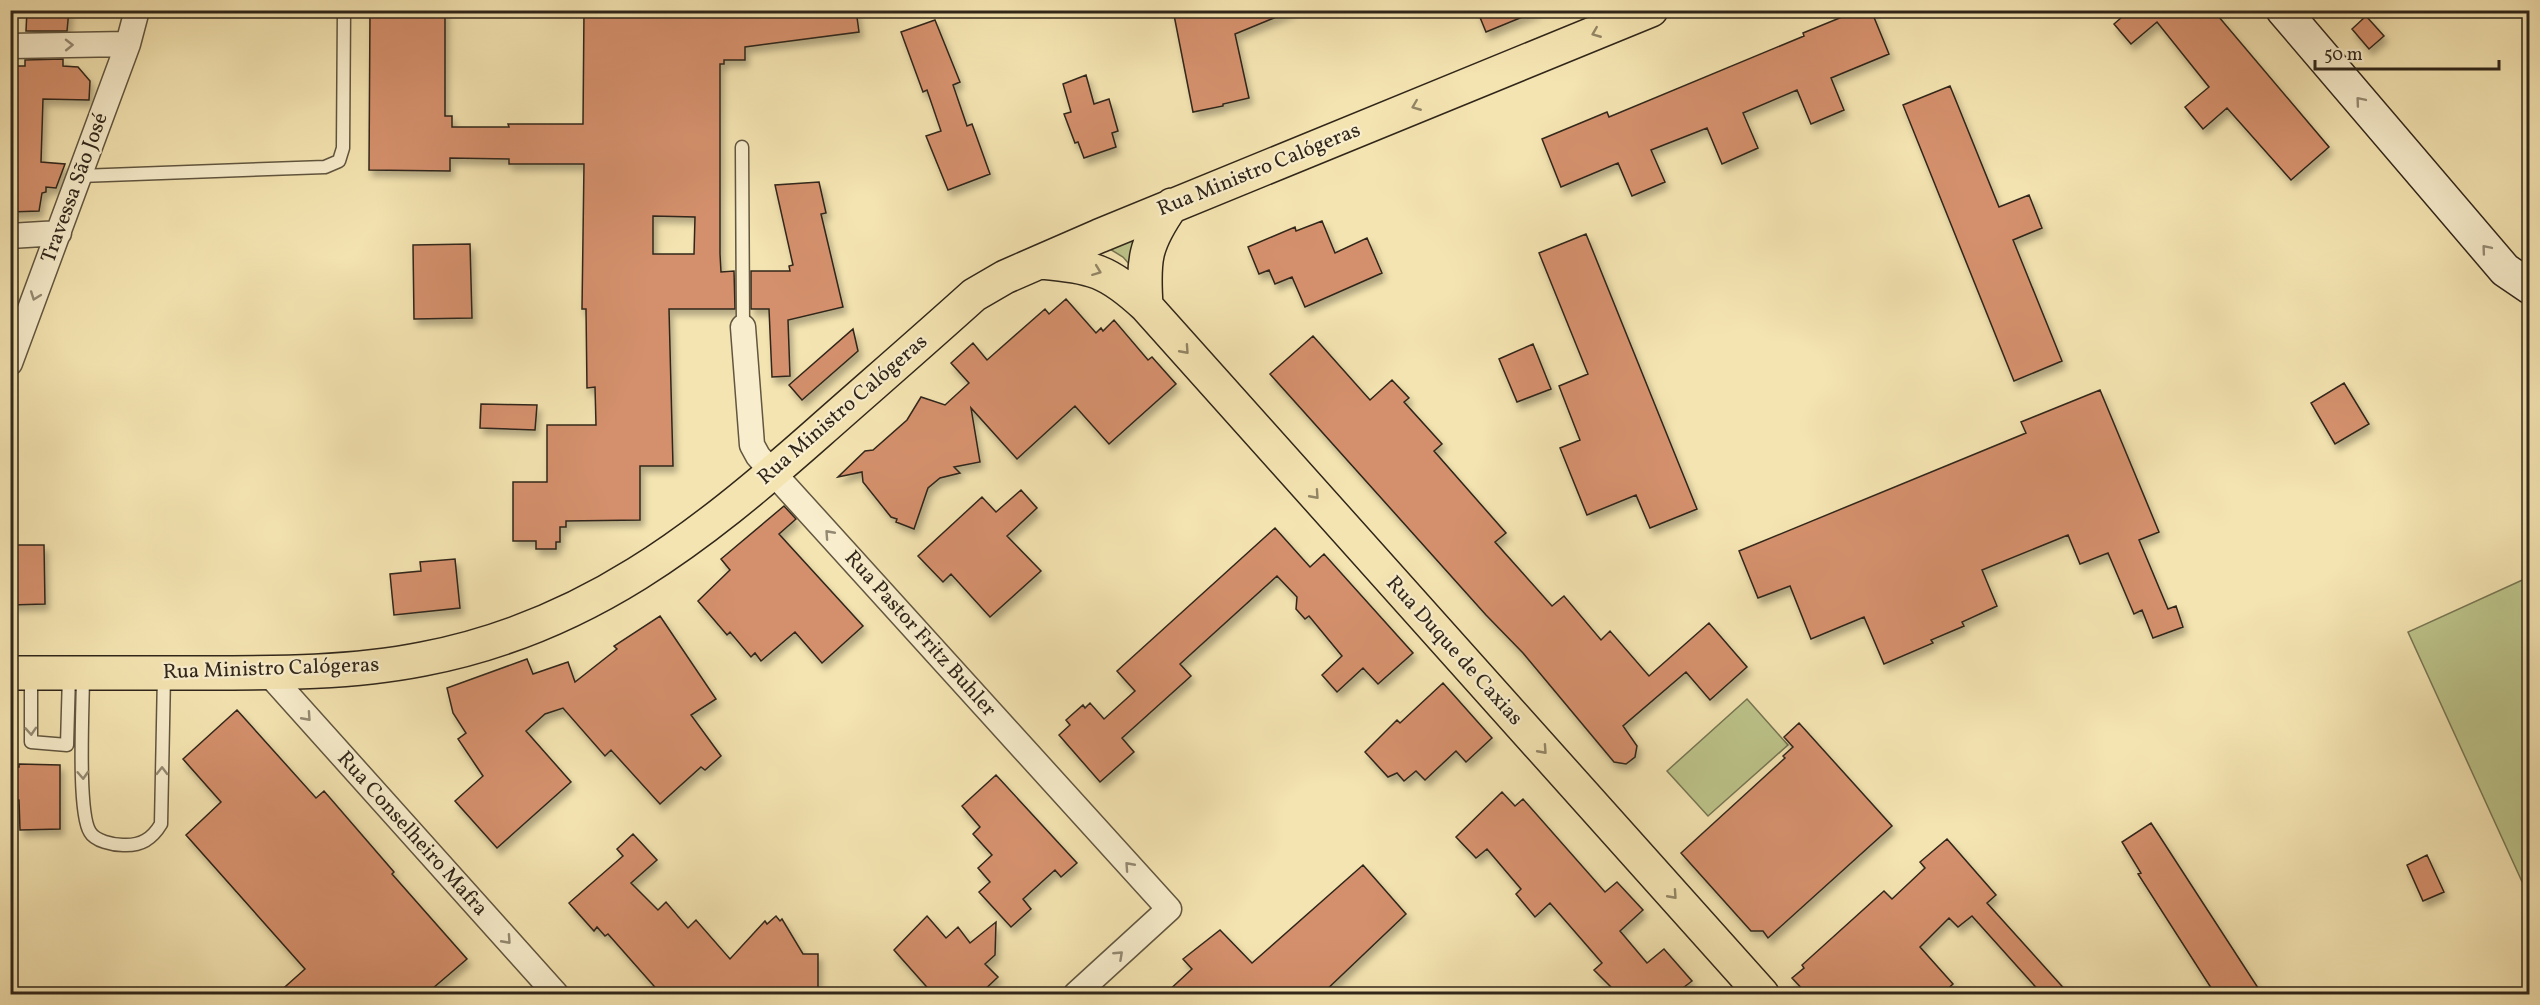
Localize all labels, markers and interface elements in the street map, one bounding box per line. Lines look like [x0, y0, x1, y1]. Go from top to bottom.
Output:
one-way arrow [1592, 25, 1602, 38]
scale bar [2315, 33, 2500, 71]
one-way arrow [64, 39, 73, 51]
text: 50 m [2324, 43, 2363, 68]
one-way arrow [2356, 97, 2367, 108]
one-way arrow [1411, 99, 1422, 111]
street label: Travessa São José [34, 109, 116, 267]
street label: Rua Ministro Calógeras [1153, 116, 1365, 224]
one-way arrow [2482, 245, 2493, 256]
one-way arrow [1091, 263, 1102, 276]
one-way arrow [30, 290, 43, 301]
street label: Rua Ministro Calógeras [752, 328, 934, 492]
one-way arrow [1178, 343, 1189, 354]
one-way arrow [1308, 488, 1319, 499]
one-way arrow [825, 531, 836, 541]
street label: Rua Pastor Fritz Buhler [837, 545, 1003, 724]
street label: Rua Duque de Caxias [1379, 570, 1529, 732]
street label: Rua Ministro Calógeras [162, 651, 380, 687]
one-way arrow [300, 710, 311, 721]
one-way arrow [24, 727, 37, 736]
one-way arrow [1536, 743, 1547, 754]
street label: Rua Conselheiro Mafra [330, 745, 494, 923]
one-way arrow [156, 767, 168, 776]
one-way arrow [77, 771, 90, 780]
one-way arrow [1126, 862, 1137, 873]
one-way arrow [1666, 888, 1677, 899]
one-way arrow [500, 933, 511, 944]
one-way arrow [1113, 951, 1123, 962]

